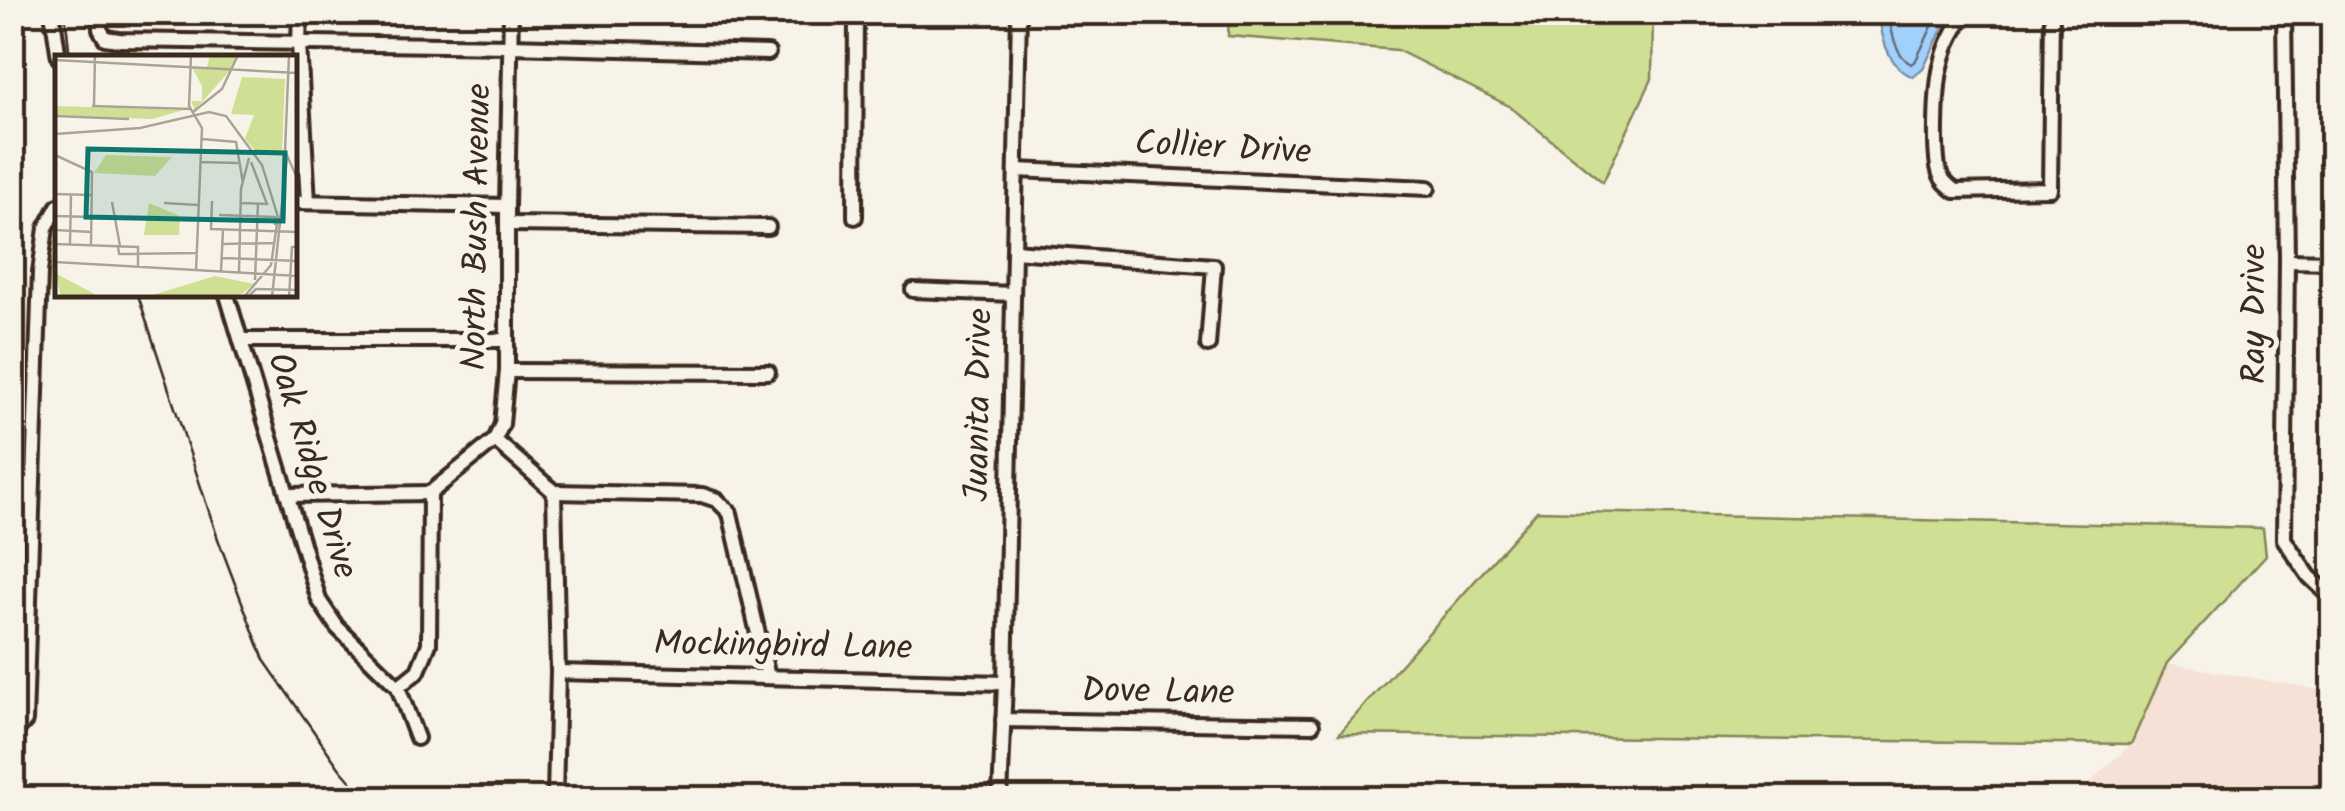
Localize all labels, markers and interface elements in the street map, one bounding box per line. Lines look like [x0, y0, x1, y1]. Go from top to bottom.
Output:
inset map [55, 55, 298, 298]
street label: North Bush Avenue [447, 83, 509, 371]
street label: Collier Drive [1133, 116, 1313, 182]
street label: Ray Drive [2228, 244, 2284, 384]
street label: Juanita Drive [950, 307, 1010, 502]
street label: Oak Ridge Drive [250, 346, 372, 586]
street label: Mockingbird Lane [653, 617, 913, 677]
street label: Dove Lane [1081, 664, 1235, 722]

